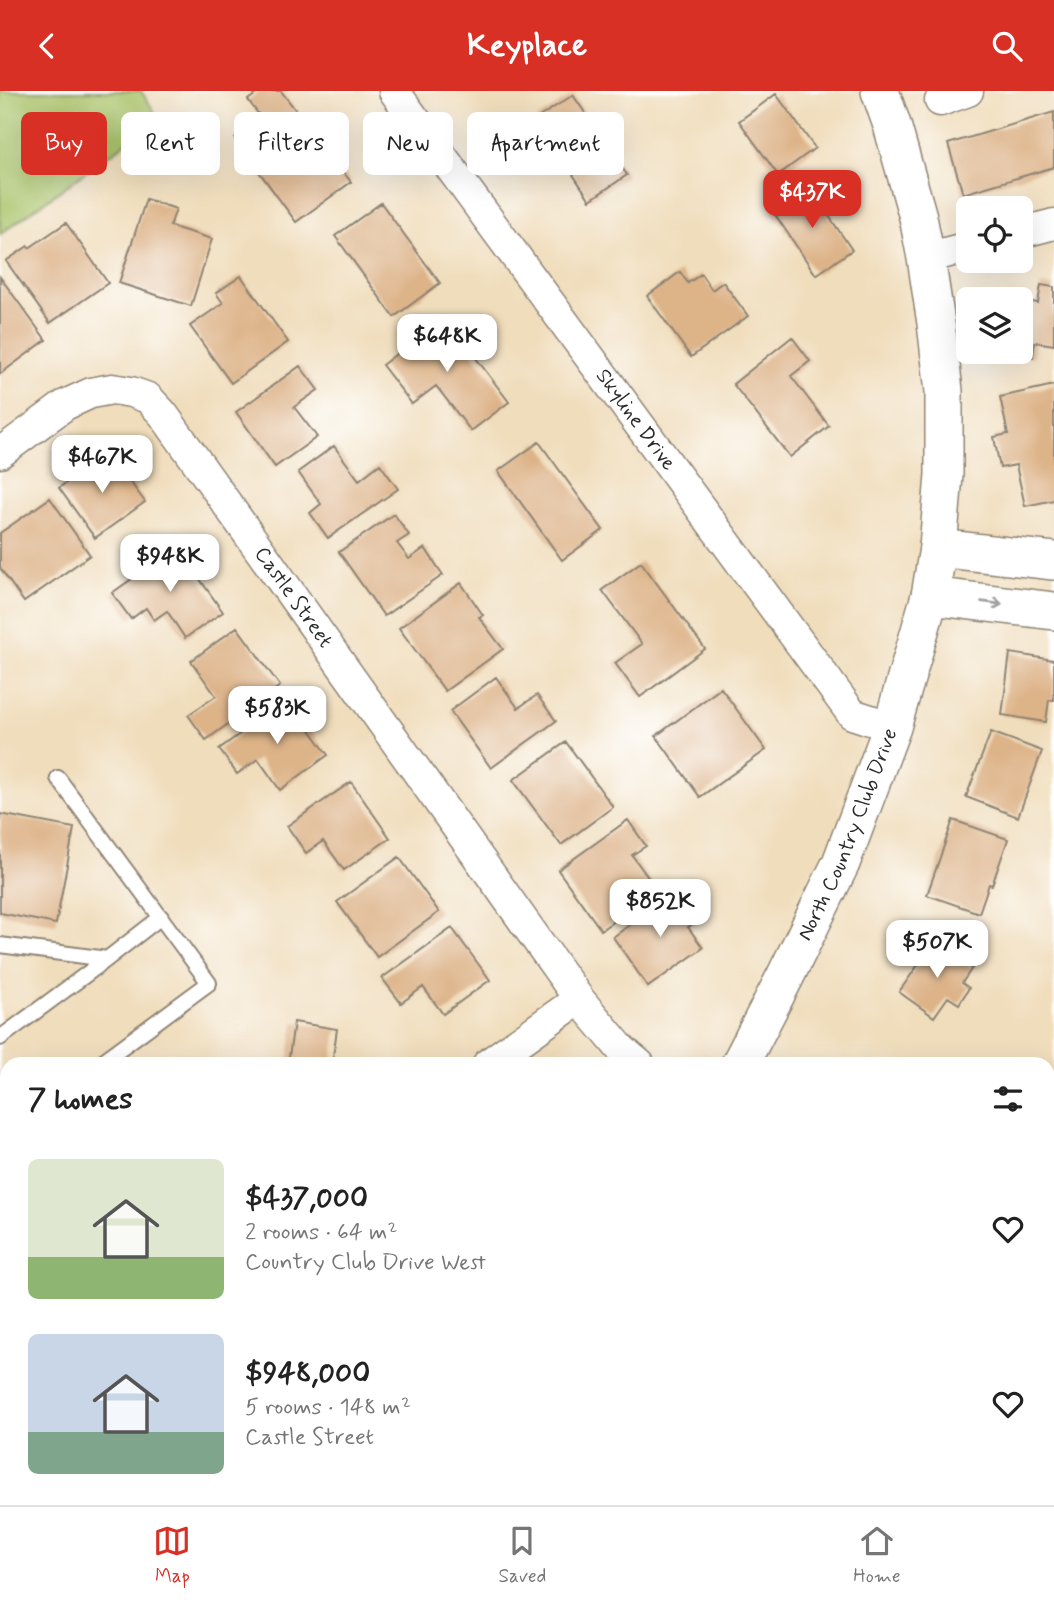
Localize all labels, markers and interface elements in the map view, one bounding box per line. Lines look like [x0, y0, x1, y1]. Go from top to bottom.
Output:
text: Keyplace [467, 25, 587, 67]
icon: back [28, 27, 66, 65]
icon: search [988, 27, 1026, 65]
chip: Buy [21, 112, 107, 175]
chip: Rent [121, 112, 220, 175]
chip: Filters [234, 112, 349, 175]
chip: New [363, 112, 453, 175]
chip: Apartment [467, 112, 624, 175]
pin: $437K [763, 171, 861, 230]
text: $437K [779, 178, 845, 208]
map controls [956, 196, 1033, 364]
button: locate [956, 196, 1033, 273]
button: layers [956, 287, 1033, 364]
pin: $648K [398, 315, 496, 374]
text: $648K [413, 322, 481, 352]
street label: Skyline Drive [589, 363, 682, 476]
pin: $467K [53, 435, 151, 495]
text: $467K [68, 443, 136, 473]
pin: $948K [121, 535, 219, 594]
street label: Castle Street [248, 541, 339, 654]
text: $948K [136, 542, 204, 572]
one-way arrow [980, 597, 1003, 610]
pin: $583K [228, 687, 326, 746]
text: $583K [244, 694, 310, 724]
street label: North Country Club Drive [791, 724, 904, 945]
pin: $852K [611, 879, 709, 939]
text: $852K [626, 887, 694, 917]
pin: $507K [888, 921, 986, 980]
text: $507K [902, 928, 972, 958]
text: 7 homes [28, 1080, 133, 1119]
icon: filters [989, 1080, 1027, 1118]
text: $437,000 [245, 1179, 368, 1218]
icon: home [84, 1187, 168, 1271]
icon: heart [989, 1210, 1027, 1248]
text: 2 rooms · 64 m² [245, 1218, 397, 1248]
text: Country Club Drive West [245, 1248, 486, 1278]
text: $948,000 [245, 1354, 370, 1393]
icon: home [84, 1362, 168, 1446]
icon: heart [989, 1385, 1027, 1423]
text: 5 rooms · 148 m² [245, 1393, 411, 1423]
text: Castle Street [245, 1423, 374, 1453]
tab: Map [153, 1522, 191, 1589]
tab: Saved [498, 1522, 546, 1589]
tab: Home [853, 1522, 901, 1589]

